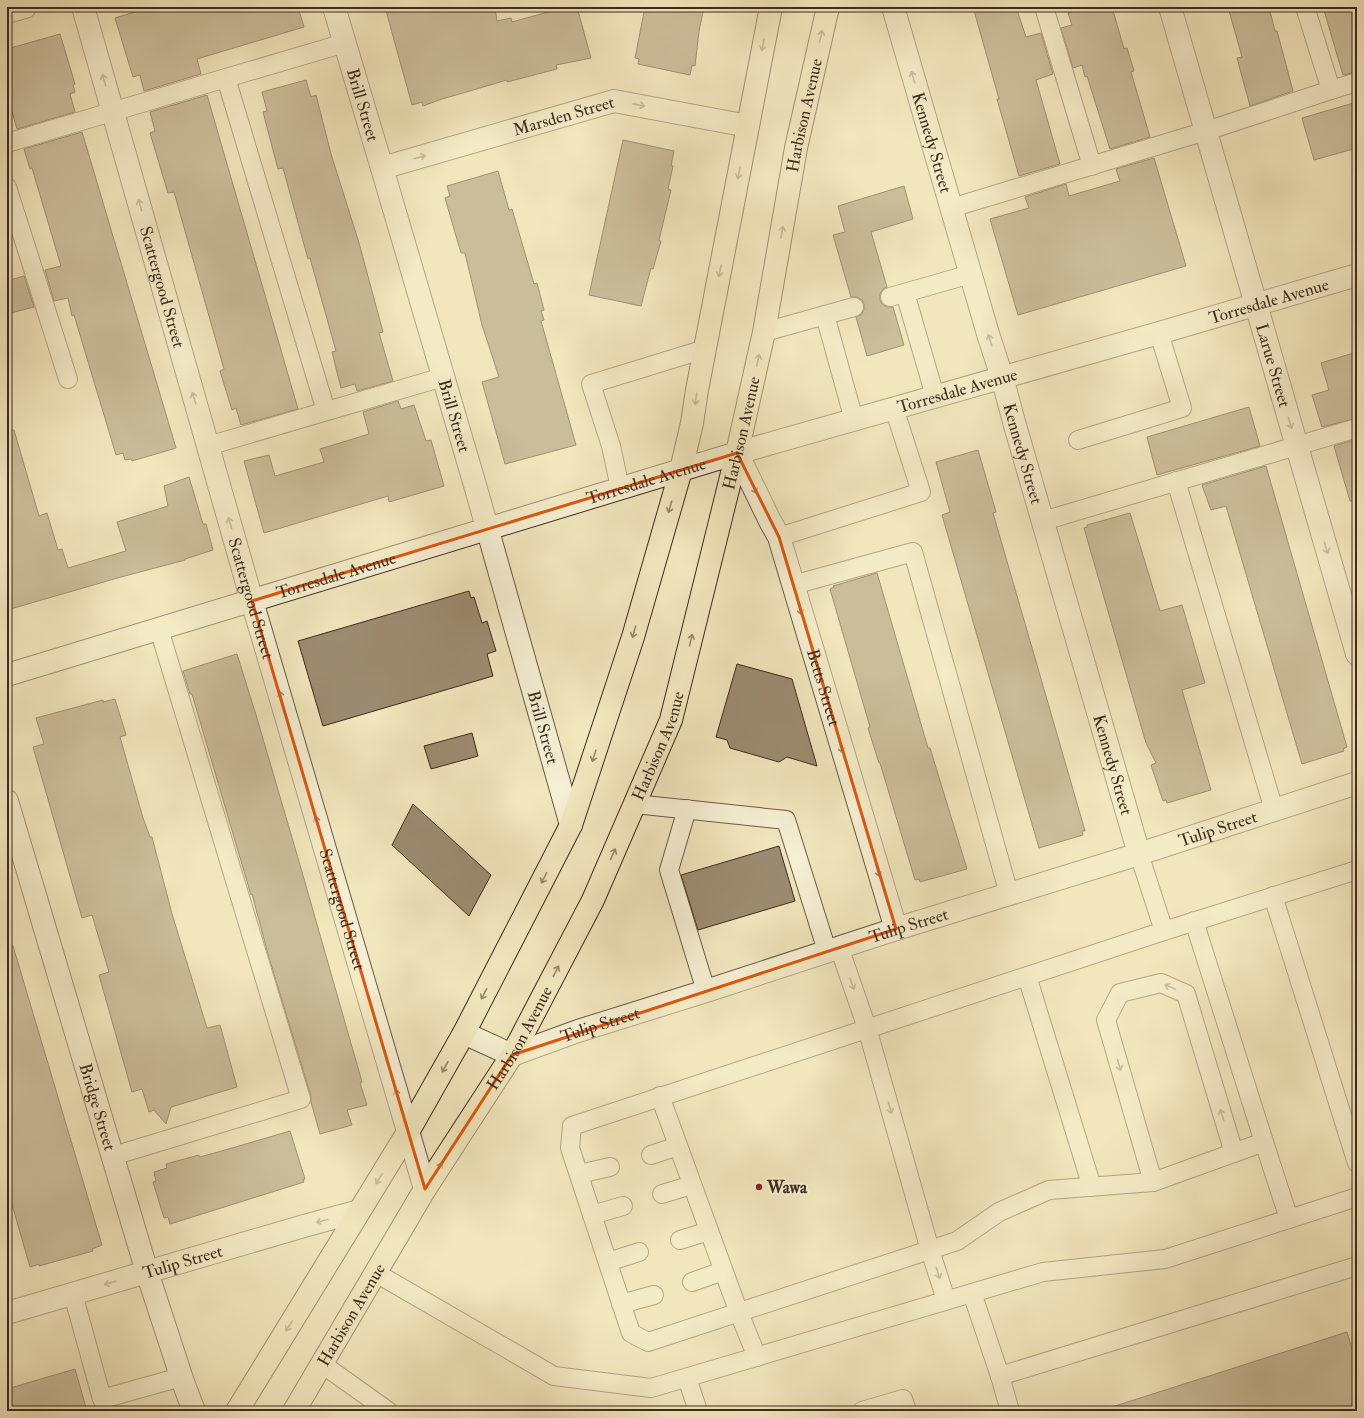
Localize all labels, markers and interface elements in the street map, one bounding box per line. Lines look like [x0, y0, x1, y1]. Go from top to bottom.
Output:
one-way arrow [818, 30, 826, 43]
one-way arrow [759, 38, 767, 51]
street label: Harbison Avenue [782, 56, 826, 174]
street label: Brill Street [342, 66, 384, 144]
one-way arrow [909, 70, 916, 83]
one-way arrow [100, 74, 107, 87]
street label: Kennedy Street [908, 90, 957, 196]
street label: Marsden Street [511, 91, 617, 140]
one-way arrow [632, 102, 645, 110]
one-way arrow [413, 153, 426, 160]
one-way arrow [734, 166, 742, 179]
one-way arrow [136, 199, 143, 212]
street label: Scattergood Street [135, 224, 190, 351]
one-way arrow [778, 226, 786, 239]
one-way arrow [715, 264, 723, 277]
street label: Torresdale Avenue [1206, 273, 1331, 328]
street label: Larue Street [1252, 321, 1296, 410]
one-way arrow [986, 334, 993, 347]
one-way arrow [755, 354, 763, 367]
street label: Torresdale Avenue [895, 363, 1020, 417]
street label: Harbison Avenue [718, 374, 764, 492]
street label: Brill Street [434, 377, 475, 455]
one-way arrow [190, 391, 197, 404]
one-way arrow [692, 392, 700, 405]
street label: Kennedy Street [999, 401, 1048, 507]
one-way arrow [1287, 416, 1294, 429]
street label: Torresdale Avenue [584, 453, 708, 509]
one-way arrow [751, 481, 758, 493]
one-way arrow [666, 500, 673, 513]
one-way arrow [226, 516, 233, 529]
street label: Scattergood Street [224, 535, 279, 662]
one-way arrow [1323, 541, 1330, 554]
street label: Torresdale Avenue [274, 547, 398, 603]
one-way arrow [797, 602, 804, 615]
one-way arrow [630, 625, 637, 638]
one-way arrow [687, 634, 695, 647]
street label: Betts Street [802, 646, 846, 729]
street label: Brill Street [523, 688, 564, 767]
street label: Harbison Avenue [627, 689, 688, 804]
one-way arrow [277, 691, 284, 704]
street label: Kennedy Street [1089, 712, 1138, 818]
one-way arrow [838, 740, 845, 753]
one-way arrow [590, 749, 597, 762]
street label: Tulip Street [1176, 806, 1260, 851]
one-way arrow [313, 816, 320, 829]
street label: Scattergood Street [315, 846, 371, 973]
one-way arrow [610, 848, 617, 860]
one-way arrow [875, 865, 882, 878]
one-way arrow [540, 872, 547, 884]
street label: Tulip Street [866, 903, 951, 948]
one-way arrow [553, 965, 560, 977]
one-way arrow [848, 978, 856, 990]
street label: Harbison Avenue [482, 982, 557, 1094]
one-way arrow [1165, 983, 1177, 990]
one-way arrow [480, 988, 487, 1000]
street label: Tulip Street [558, 1002, 643, 1047]
one-way arrow [1116, 1058, 1123, 1071]
street label: Bridge Street [75, 1061, 121, 1154]
one-way arrow [440, 1061, 448, 1073]
one-way arrow [393, 1088, 400, 1101]
one-way arrow [887, 1102, 894, 1115]
one-way arrow [1218, 1109, 1225, 1122]
one-way arrow [435, 1163, 443, 1174]
one-way arrow [375, 1173, 383, 1185]
place label: Wawa [766, 1177, 808, 1198]
marker: Wawa [754, 1182, 764, 1192]
one-way arrow [315, 1218, 328, 1226]
street label: Tulip Street [140, 1240, 225, 1283]
street label: Harbison Avenue [312, 1259, 389, 1370]
one-way arrow [935, 1267, 942, 1280]
one-way arrow [104, 1280, 117, 1287]
one-way arrow [285, 1320, 293, 1332]

